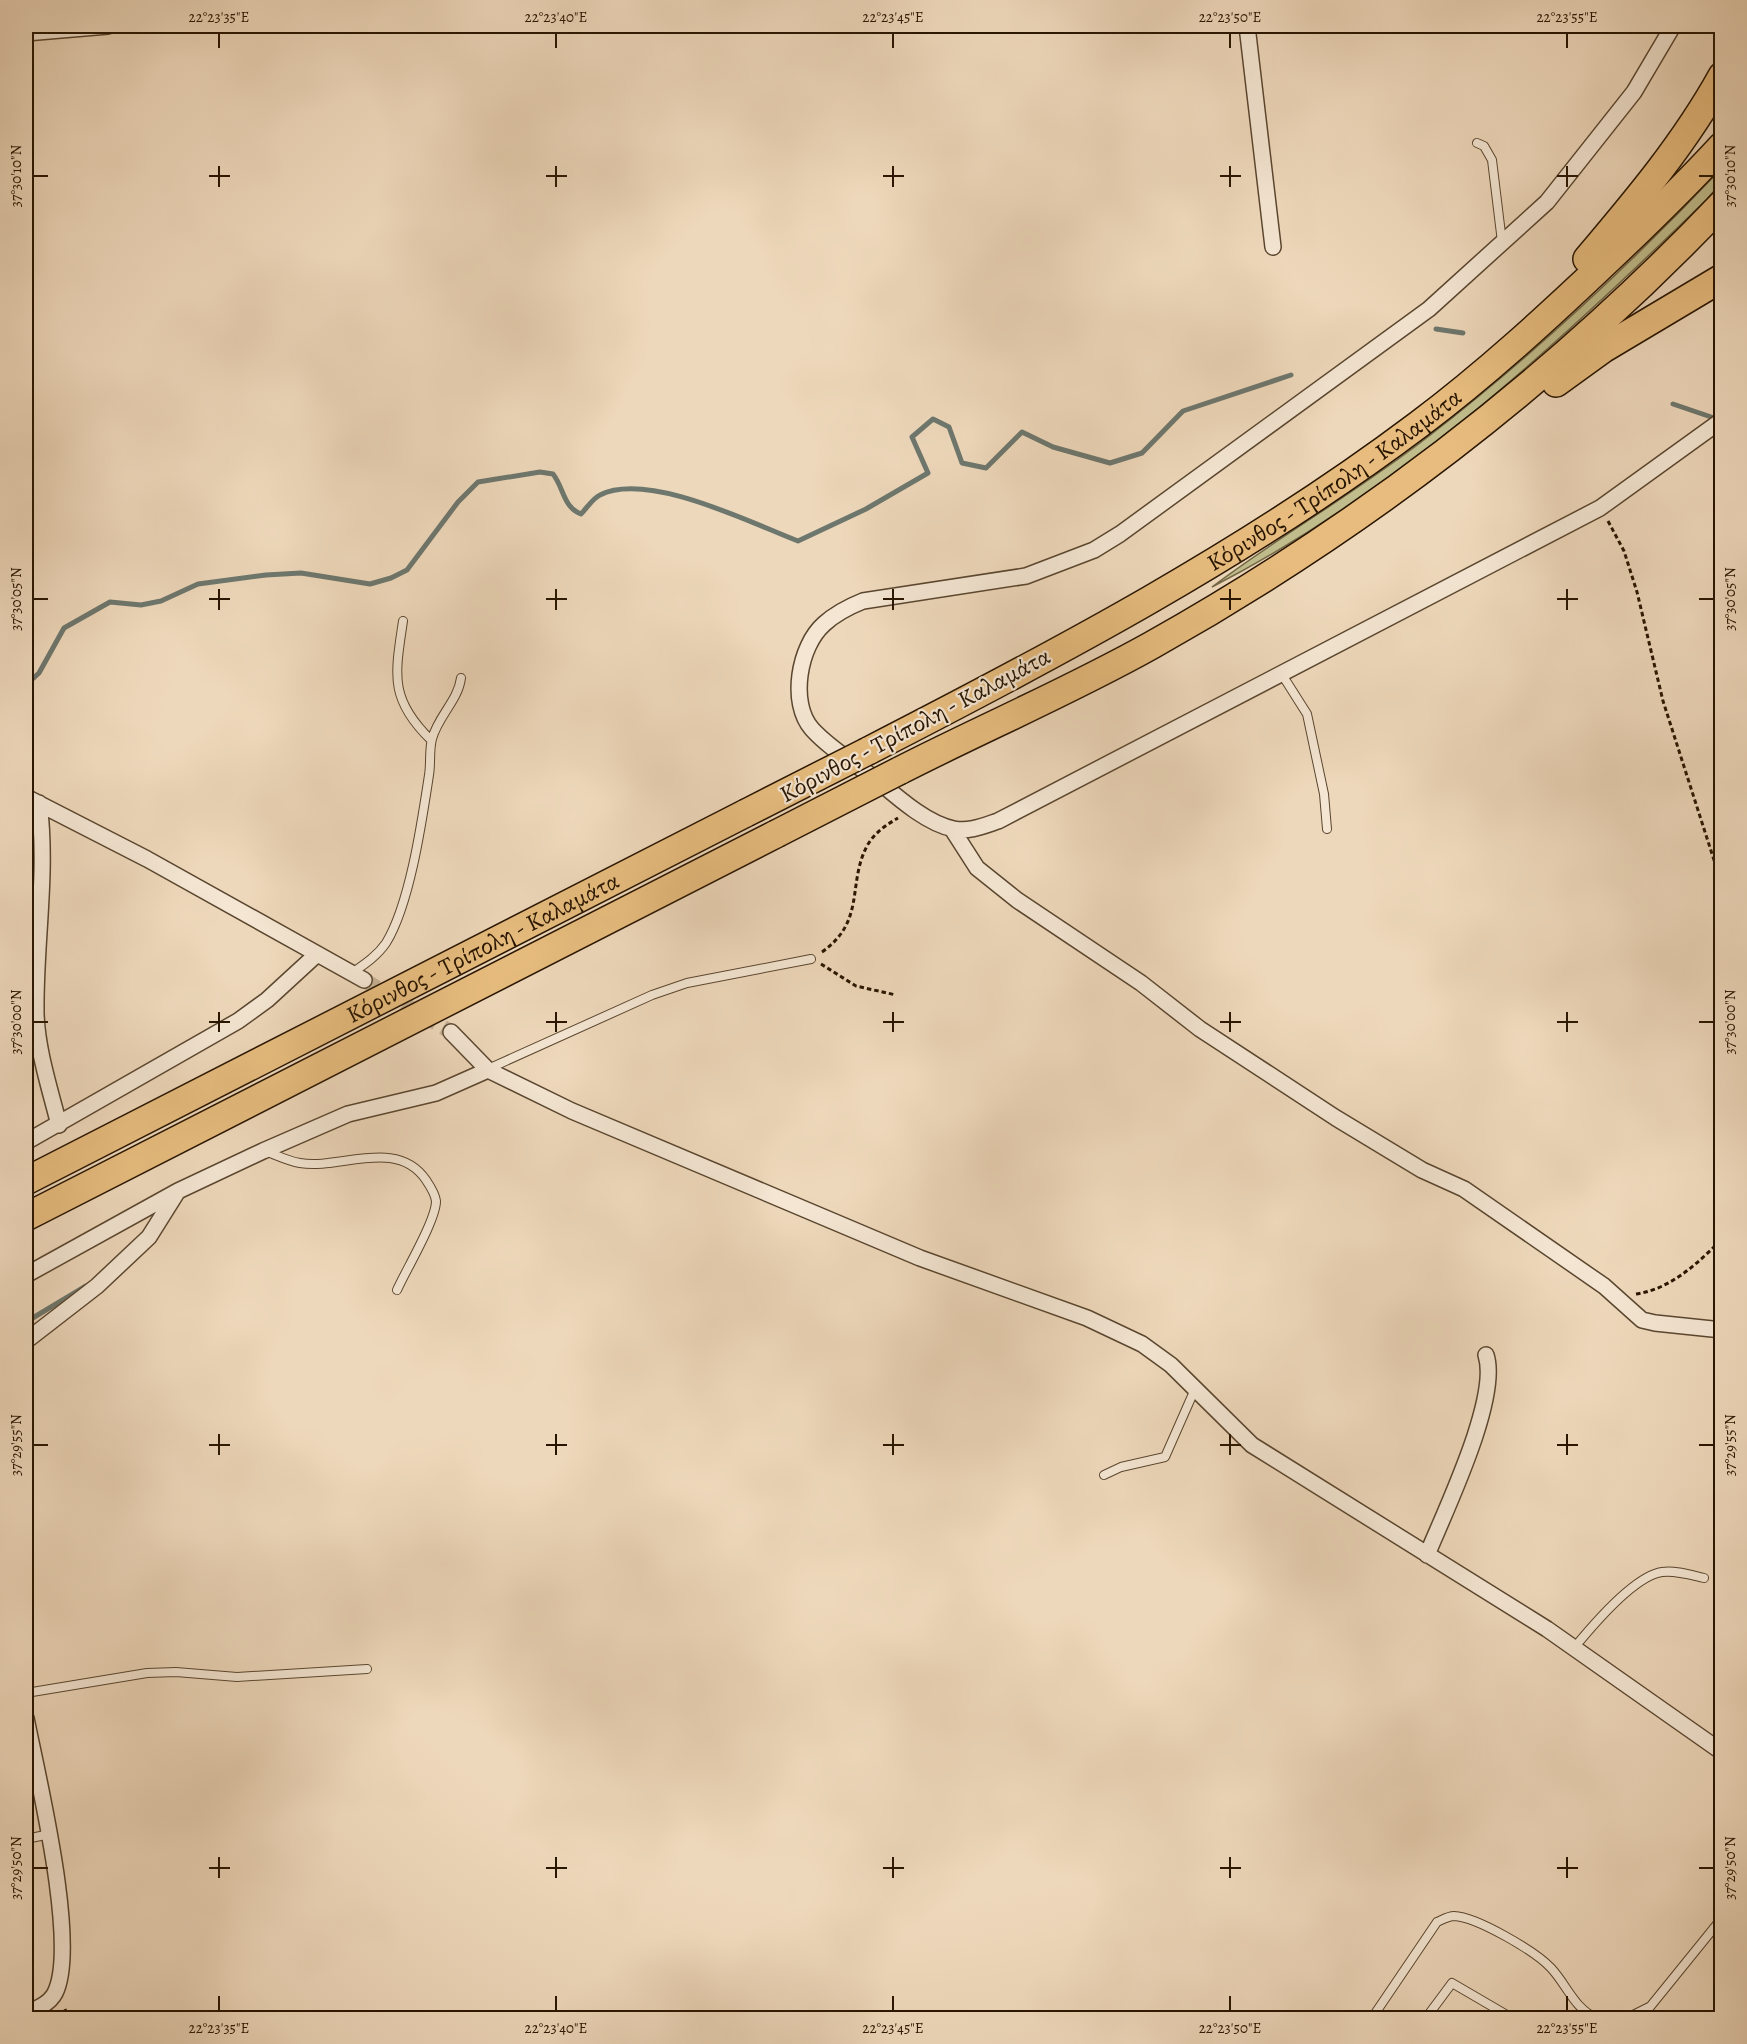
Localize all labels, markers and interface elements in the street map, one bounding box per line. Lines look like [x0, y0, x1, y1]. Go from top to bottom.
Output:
text: 22°23'35"E [189, 7, 249, 27]
text: 22°23'40"E [525, 7, 587, 27]
text: 22°23'45"E [862, 7, 924, 27]
text: 22°23'50"E [1199, 7, 1261, 27]
text: 22°23'55"E [1536, 7, 1598, 27]
text: 37°30'10"N [6, 145, 26, 207]
text: 37°30'10"N [1720, 145, 1740, 207]
street label: Κόρινθος - Τρίπολη - Καλαμάτα [1201, 381, 1468, 579]
text: 37°30'05"N [6, 567, 26, 631]
text: 37°30'05"N [1720, 567, 1740, 631]
street label: Κόρινθος - Τρίπολη - Καλαμάτα [774, 640, 1056, 810]
street label: Κόρινθος - Τρίπολη - Καλαμάτα [341, 864, 625, 1031]
text: 37°30'00"N [6, 989, 26, 1055]
text: 37°30'00"N [1720, 989, 1740, 1055]
text: 37°29'55"N [6, 1414, 26, 1476]
text: 37°29'55"N [1720, 1414, 1740, 1476]
text: 37°29'50"N [6, 1836, 26, 1900]
text: 37°29'50"N [1720, 1836, 1740, 1900]
text: 22°23'35"E [189, 2018, 249, 2038]
text: 22°23'40"E [525, 2018, 587, 2038]
text: 22°23'45"E [862, 2018, 924, 2038]
text: 22°23'50"E [1199, 2018, 1261, 2038]
text: 22°23'55"E [1536, 2018, 1598, 2038]

